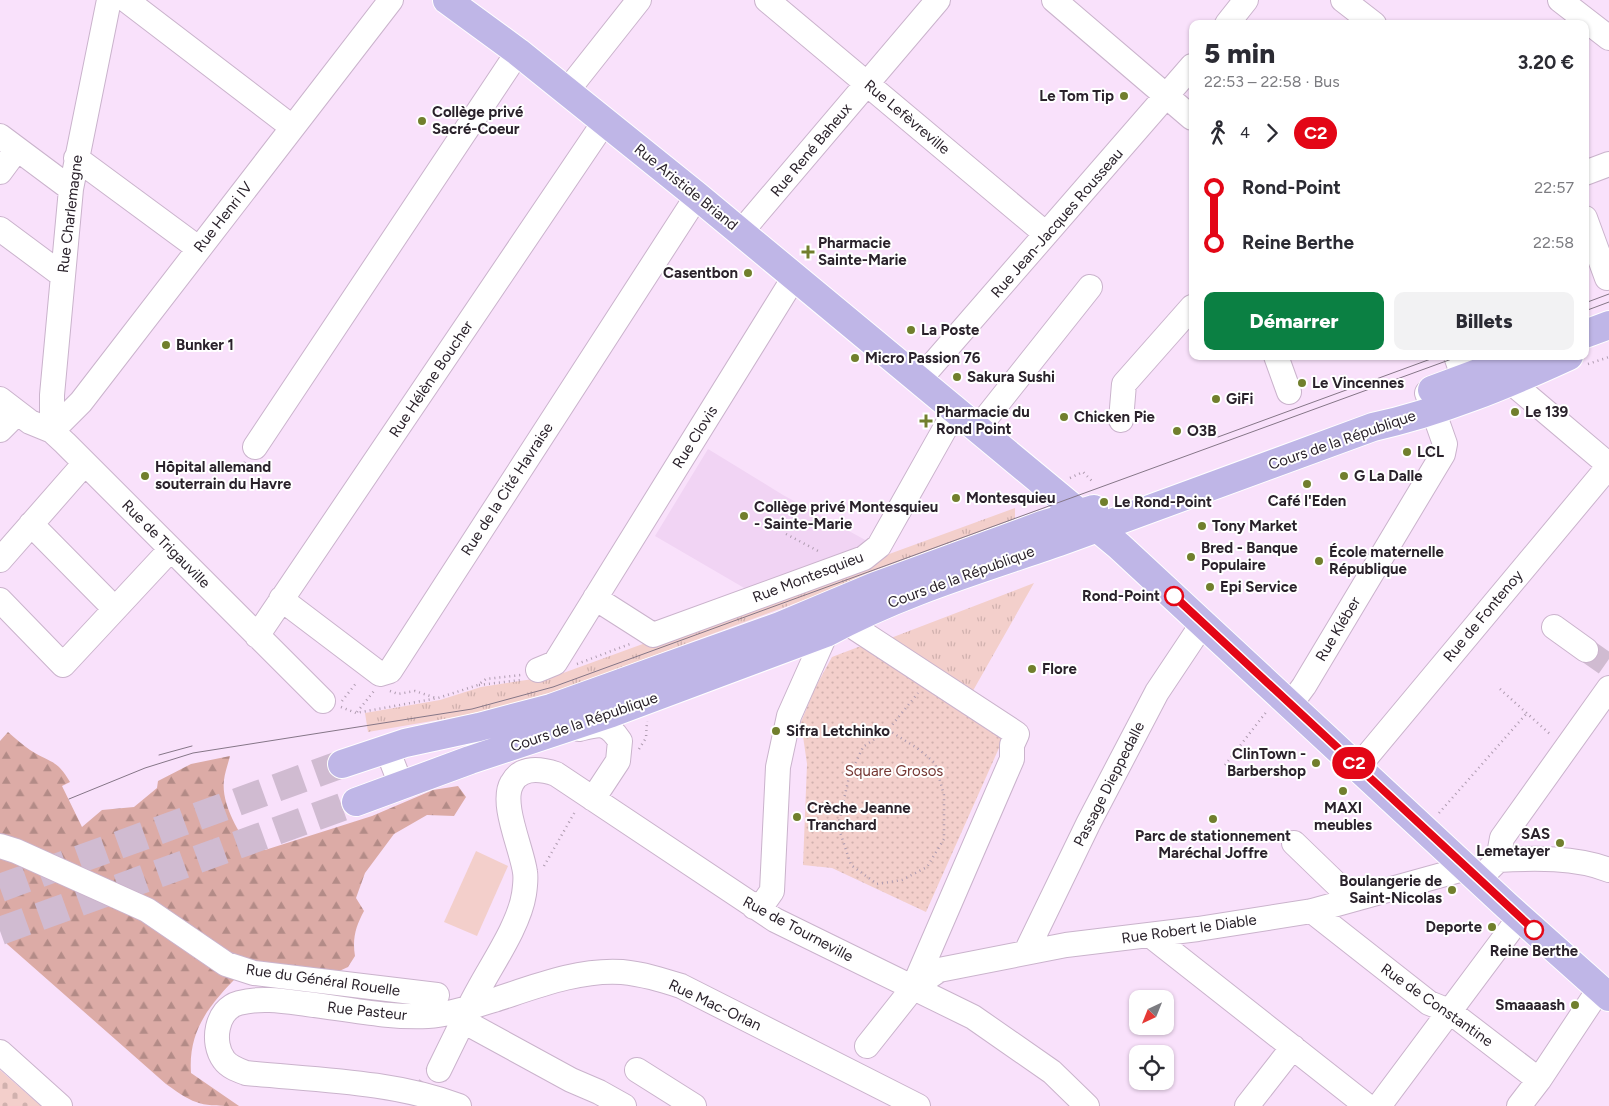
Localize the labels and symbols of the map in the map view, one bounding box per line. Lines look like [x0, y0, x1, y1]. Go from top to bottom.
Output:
street label: Rue Lefèvreville [861, 76, 953, 158]
place label: Le Tom Tip [1039, 87, 1114, 105]
marker: Le Tom Tip [1118, 90, 1130, 102]
street label: Rue René Baheux [767, 100, 855, 200]
place label: Collège privé Sacré-Coeur [432, 103, 524, 138]
marker: Collège privé Sacré-Coeur [416, 115, 428, 127]
street label: Rue Aristide Briand [631, 140, 741, 234]
street label: Rue Jean-Jacques Rousseau [987, 145, 1127, 301]
street label: Rue Charlemagne [54, 154, 86, 274]
street label: Rue Henri IV [190, 178, 256, 256]
place label: Pharmacie Sainte-Marie [818, 234, 907, 269]
marker: Pharmacie Sainte-Marie [802, 246, 814, 258]
place label: Casentbon [663, 264, 738, 282]
marker: Casentbon [742, 267, 754, 279]
street label: Rue Hélène Boucher [385, 317, 477, 441]
place label: La Poste [921, 321, 980, 339]
marker: La Poste [905, 324, 917, 336]
place label: Bunker 1 [176, 336, 234, 354]
marker: Bunker 1 [160, 339, 172, 351]
place label: Micro Passion 76 [865, 349, 981, 367]
marker: Micro Passion 76 [849, 352, 861, 364]
place label: Sakura Sushi [967, 368, 1055, 386]
marker: Sakura Sushi [951, 371, 963, 383]
place label: Le Vincennes [1312, 374, 1404, 392]
marker: Le Vincennes [1296, 377, 1308, 389]
place label: GiFi [1226, 390, 1253, 408]
marker: GiFi [1210, 393, 1222, 405]
street label: Rue Clovis [669, 402, 721, 472]
place label: Pharmacie du Rond Point [936, 403, 1030, 438]
place label: Le 139 [1525, 403, 1569, 421]
street label: Cours de la République [1266, 406, 1418, 474]
marker: Le 139 [1509, 406, 1521, 418]
place label: Chicken Pie [1074, 408, 1156, 426]
marker: Chicken Pie [1058, 411, 1070, 423]
marker: Pharmacie du Rond Point [920, 415, 932, 427]
street label: Rue de la Cité Havraise [457, 419, 557, 559]
place label: O3B [1187, 422, 1216, 440]
marker: O3B [1171, 425, 1183, 437]
place label: LCL [1417, 443, 1444, 461]
marker: LCL [1401, 446, 1413, 458]
place label: Hôpital allemand souterrain du Havre [155, 458, 292, 493]
place label: G La Dalle [1354, 467, 1423, 485]
marker: Hôpital allemand souterrain du Havre [139, 470, 151, 482]
marker: G La Dalle [1338, 470, 1350, 482]
marker: Café l'Eden [1301, 478, 1313, 490]
place label: Montesquieu [966, 489, 1055, 507]
marker: Montesquieu [950, 492, 962, 504]
place label: Café l'Eden [1268, 492, 1346, 510]
place label: Le Rond-Point [1114, 493, 1212, 511]
street label: Rue de Trigauville [118, 496, 214, 592]
marker: Le Rond-Point [1098, 496, 1110, 508]
place label: Collège privé Montesquieu - Sainte-Marie [754, 498, 938, 533]
marker: Collège privé Montesquieu - Sainte-Marie [738, 510, 750, 522]
place label: Tony Market [1212, 517, 1298, 535]
marker: Tony Market [1196, 520, 1208, 532]
place label: Bred - Banque Populaire [1201, 539, 1298, 574]
street label: Cours de la République [885, 542, 1037, 612]
place label: École maternelle République [1329, 543, 1444, 578]
street label: Rue Montesquieu [750, 548, 866, 606]
marker: Bred - Banque Populaire [1185, 551, 1197, 563]
marker: École maternelle République [1313, 555, 1325, 567]
street label: Rue de Fontenoy [1439, 566, 1527, 665]
place label: Epi Service [1220, 578, 1298, 596]
marker: Epi Service [1204, 581, 1216, 593]
marker: Rond-Point [1164, 586, 1184, 606]
place label: Rond-Point [1082, 587, 1160, 605]
street label: Rue Kléber [1312, 593, 1364, 665]
place label: Flore [1042, 660, 1077, 678]
marker: Flore [1026, 663, 1038, 675]
street label: Cours de la République [508, 688, 660, 756]
street label: Passage Dieppedalle [1070, 719, 1148, 849]
place label: Sifra Letchinko [786, 722, 890, 740]
marker: Sifra Letchinko [770, 725, 782, 737]
place label: ClinTown - Barbershop [1227, 745, 1306, 780]
line badge: C2 [1332, 747, 1376, 779]
marker: ClinTown - Barbershop [1310, 757, 1322, 769]
park label: Square Grosos [845, 762, 943, 780]
marker: MAXI meubles [1337, 785, 1349, 797]
place label: Crèche Jeanne Tranchard [807, 799, 911, 834]
place label: MAXI meubles [1314, 799, 1372, 834]
marker: Crèche Jeanne Tranchard [791, 811, 803, 823]
marker: Parc de stationnement Maréchal Joffre [1207, 813, 1219, 825]
place label: SAS Lemetayer [1476, 825, 1550, 860]
place label: Parc de stationnement Maréchal Joffre [1135, 827, 1291, 862]
marker: SAS Lemetayer [1554, 837, 1566, 849]
place label: Boulangerie de Saint-Nicolas [1339, 872, 1443, 907]
marker: Boulangerie de Saint-Nicolas [1446, 884, 1458, 896]
street label: Rue de Tourneville [740, 892, 856, 966]
street label: Rue Robert le Diable [1120, 911, 1258, 947]
place label: Deporte [1426, 918, 1483, 936]
marker: Reine Berthe [1524, 920, 1544, 940]
marker: Deporte [1486, 921, 1498, 933]
place label: Reine Berthe [1490, 942, 1579, 960]
street label: Rue du Général Rouelle [245, 960, 401, 1000]
street label: Rue de Constantine [1378, 960, 1496, 1050]
street label: Rue Mac-Orlan [666, 976, 764, 1034]
north arrow [1129, 990, 1174, 1035]
place label: Smaaaash [1495, 996, 1565, 1014]
street label: Rue Pasteur [326, 998, 408, 1024]
marker: Smaaaash [1569, 999, 1581, 1011]

